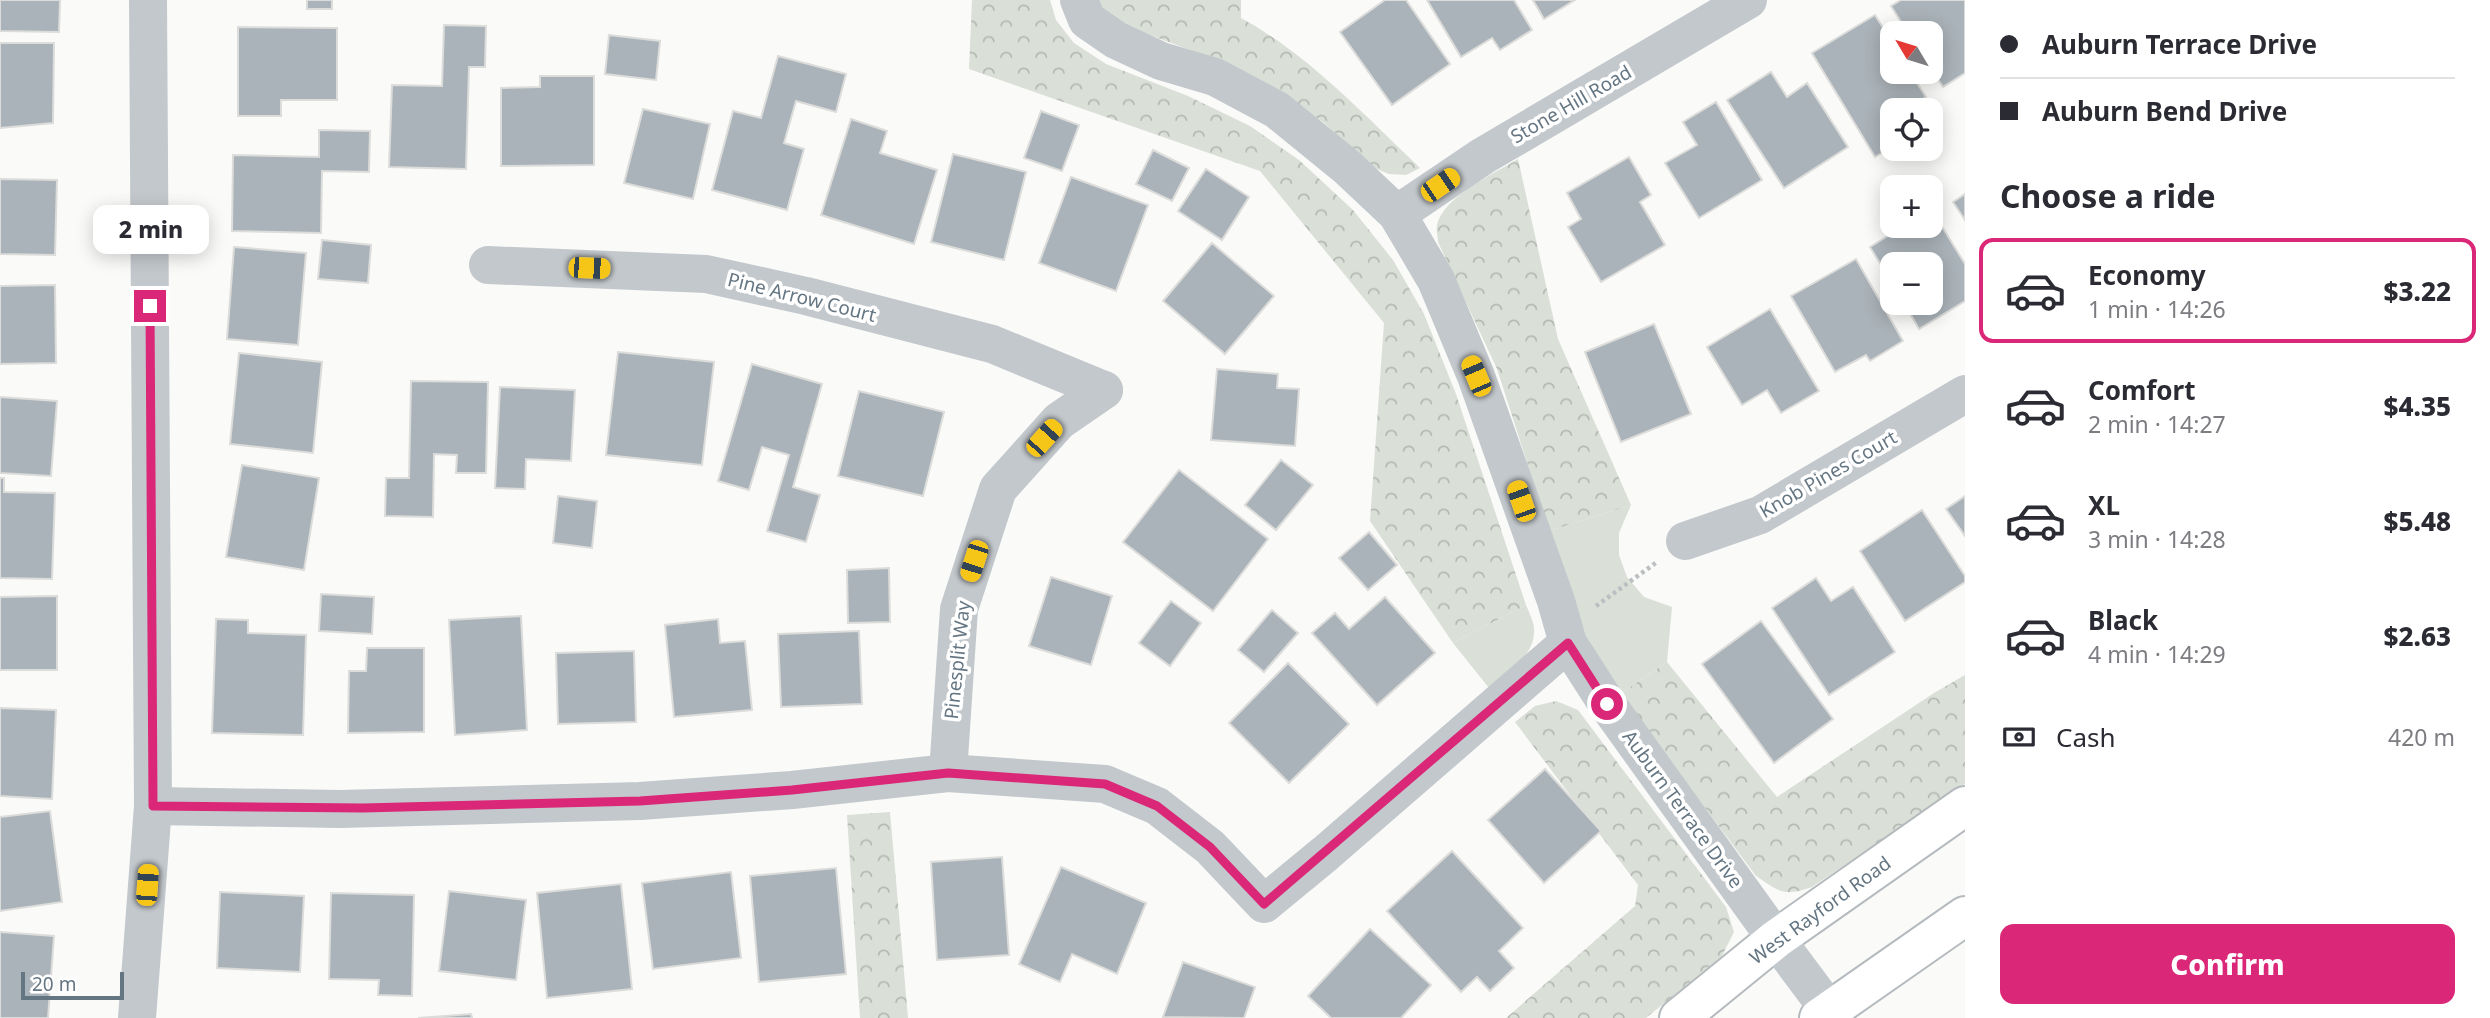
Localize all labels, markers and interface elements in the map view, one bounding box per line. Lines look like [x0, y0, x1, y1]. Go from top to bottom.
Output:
north arrow [1880, 21, 1942, 84]
map controls [1880, 21, 1943, 315]
text: Auburn Terrace Drive [2042, 26, 2317, 62]
street label: Stone Hill Road [1506, 59, 1636, 149]
text: Auburn Bend Drive [2042, 93, 2287, 129]
button: locate [1880, 98, 1943, 161]
car [1417, 165, 1464, 205]
text: Choose a ride [2000, 174, 2216, 217]
button: + [1880, 175, 1943, 238]
callout: 2 min [92, 204, 208, 254]
text: 2 min [119, 213, 183, 245]
button: − [1880, 252, 1943, 315]
car [568, 257, 611, 279]
text: Economy [2088, 257, 2206, 293]
icon: car [2004, 259, 2067, 322]
street label: Pine Arrow Court [725, 266, 879, 328]
text: $3.22 [2384, 273, 2451, 309]
route end [134, 290, 166, 322]
text: 1 min · 14:26 [2088, 293, 2226, 325]
car [1459, 353, 1494, 399]
text: Comfort [2088, 372, 2196, 408]
icon: car [2004, 374, 2067, 437]
text: $4.35 [2384, 388, 2451, 424]
text: 2 min · 14:27 [2088, 408, 2226, 440]
car [1023, 415, 1066, 461]
street label: Knob Pines Court [1755, 424, 1902, 524]
car [1505, 478, 1538, 524]
text: XL [2088, 487, 2120, 523]
icon: car [2004, 489, 2067, 552]
text: $5.48 [2384, 503, 2451, 539]
text: 3 min · 14:28 [2088, 523, 2226, 555]
car [958, 538, 991, 584]
street label: Pinesplit Way [938, 599, 976, 720]
text: Black [2088, 602, 2158, 638]
icon: car [2004, 604, 2067, 667]
text: $2.63 [2384, 618, 2451, 654]
text: 4 min · 14:29 [2088, 638, 2226, 670]
route start [1591, 688, 1623, 720]
icon: cash [2000, 718, 2038, 756]
text: Cash [2056, 719, 2116, 755]
text: 420 m [2388, 721, 2455, 753]
street label: Auburn Terrace Drive [1617, 725, 1749, 893]
street label: West Rayford Road [1744, 850, 1896, 970]
car [136, 863, 159, 907]
button: Confirm [2000, 924, 2455, 1004]
scale bar [21, 969, 124, 1001]
text: 20 m [32, 971, 76, 997]

